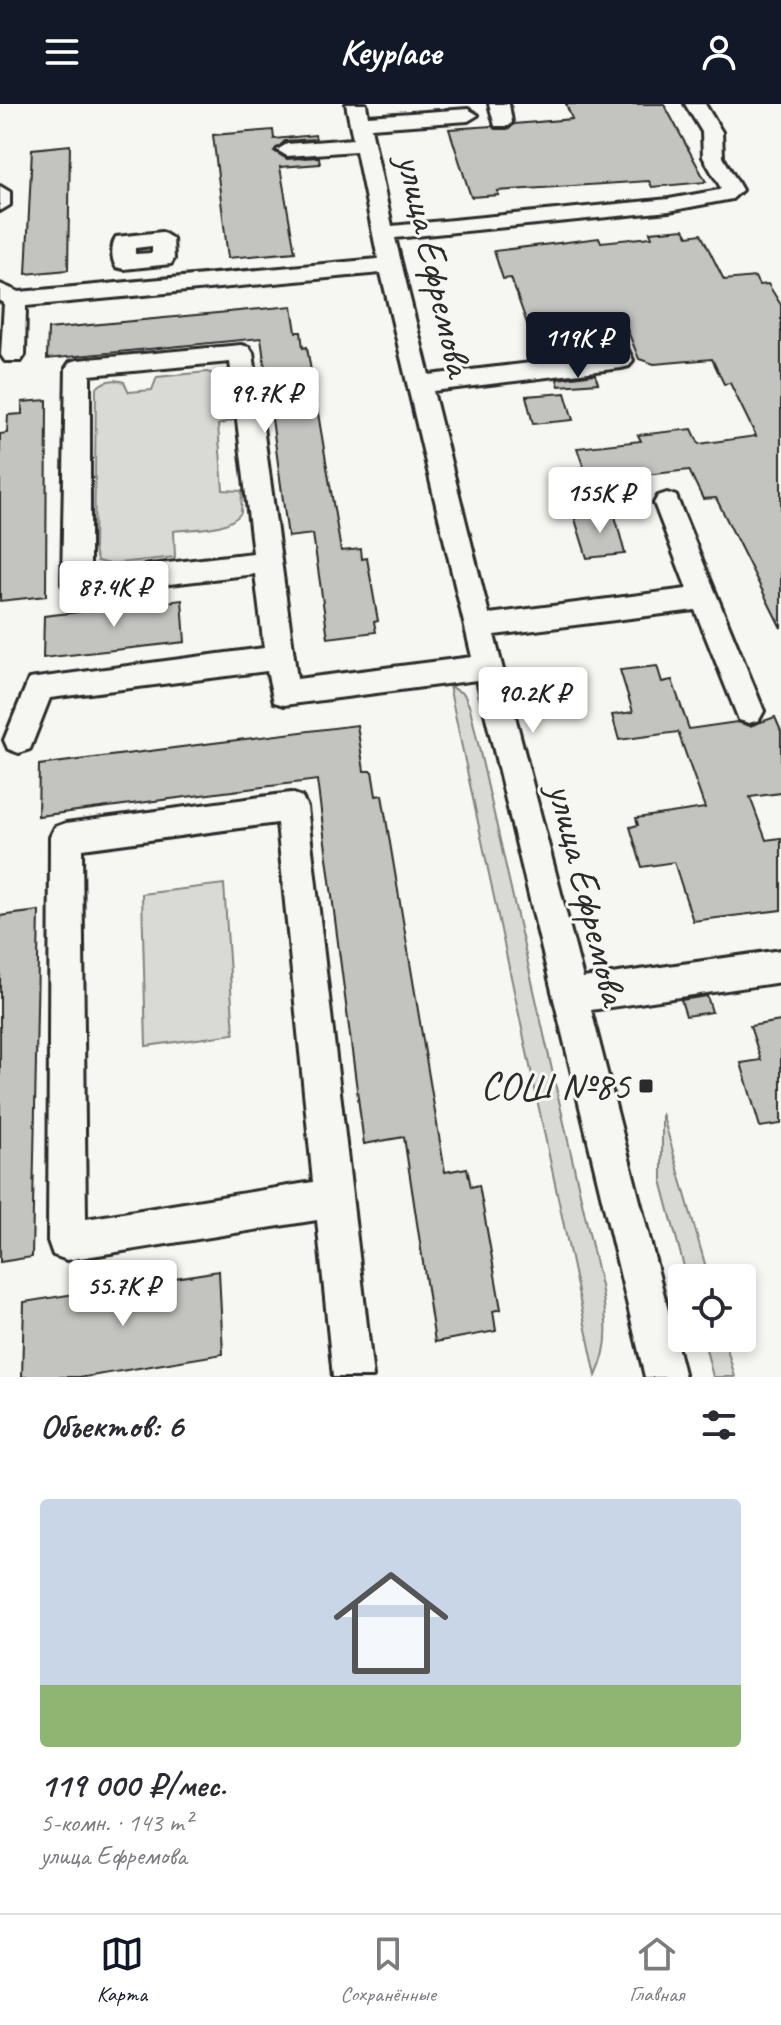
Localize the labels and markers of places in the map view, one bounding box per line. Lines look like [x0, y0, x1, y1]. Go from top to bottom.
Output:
pin: 119K ₽ [513, 312, 643, 380]
pin: 99.7K ₽ [191, 367, 339, 435]
pin: 155K ₽ [535, 467, 665, 535]
pin: 87.4K ₽ [40, 561, 188, 629]
pin: 90.2K ₽ [459, 667, 607, 735]
place label: СОШ №85 [480, 1061, 632, 1111]
marker: СОШ №85 [637, 1077, 655, 1095]
pin: 55.7K ₽ [49, 1260, 197, 1328]

